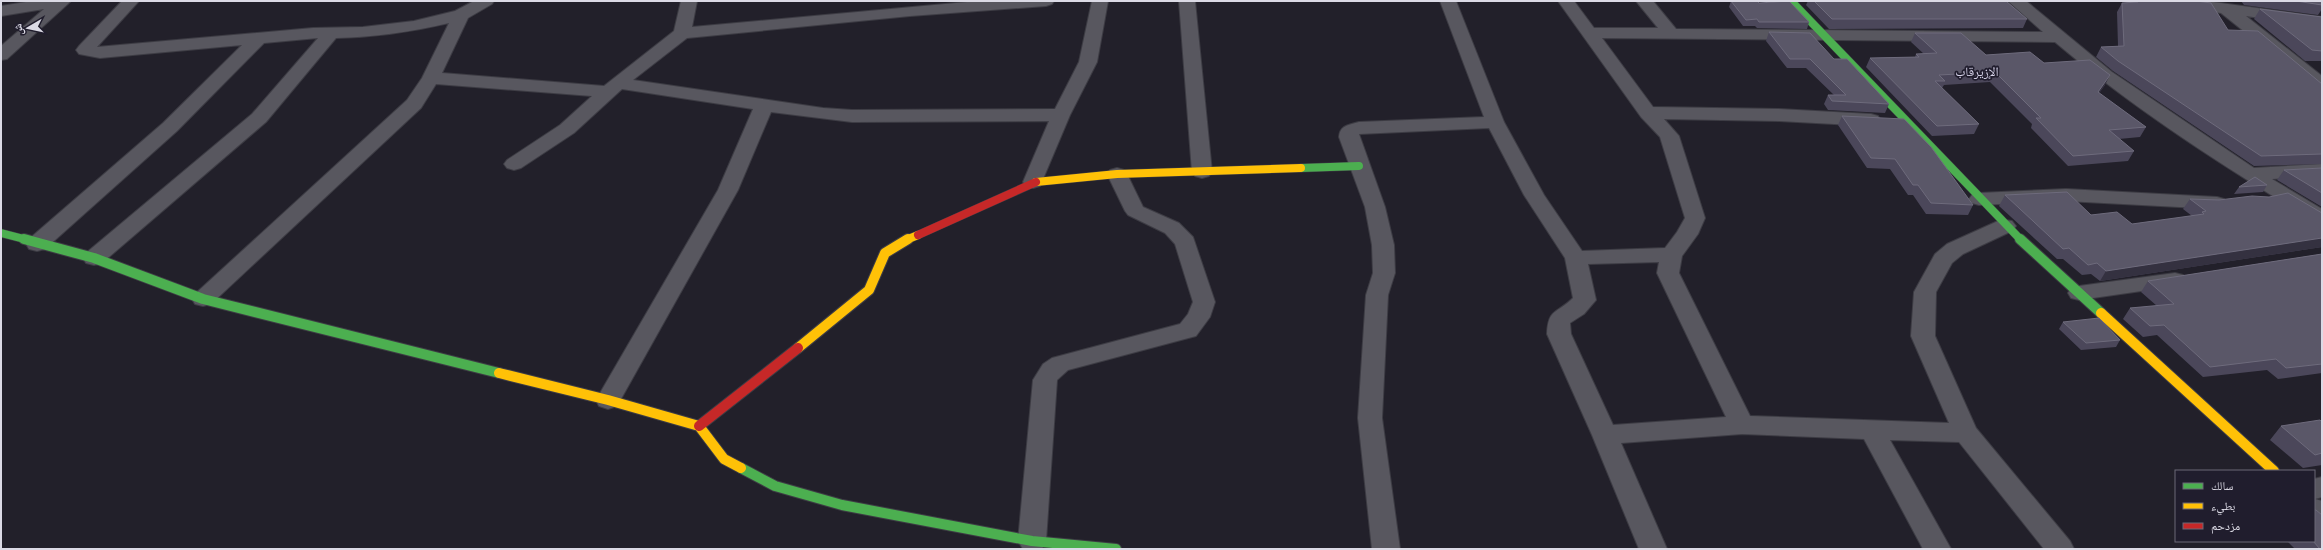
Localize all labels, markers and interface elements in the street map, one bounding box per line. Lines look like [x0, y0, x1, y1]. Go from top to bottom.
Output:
north arrow [8, 8, 48, 48]
text: ش [9, 22, 27, 37]
district label: الإزيرقاب [1955, 62, 1999, 80]
legend [2175, 470, 2315, 542]
text: سالك [2211, 477, 2233, 494]
text: بطيء [2211, 497, 2235, 516]
text: مزدحم [2211, 517, 2240, 534]

